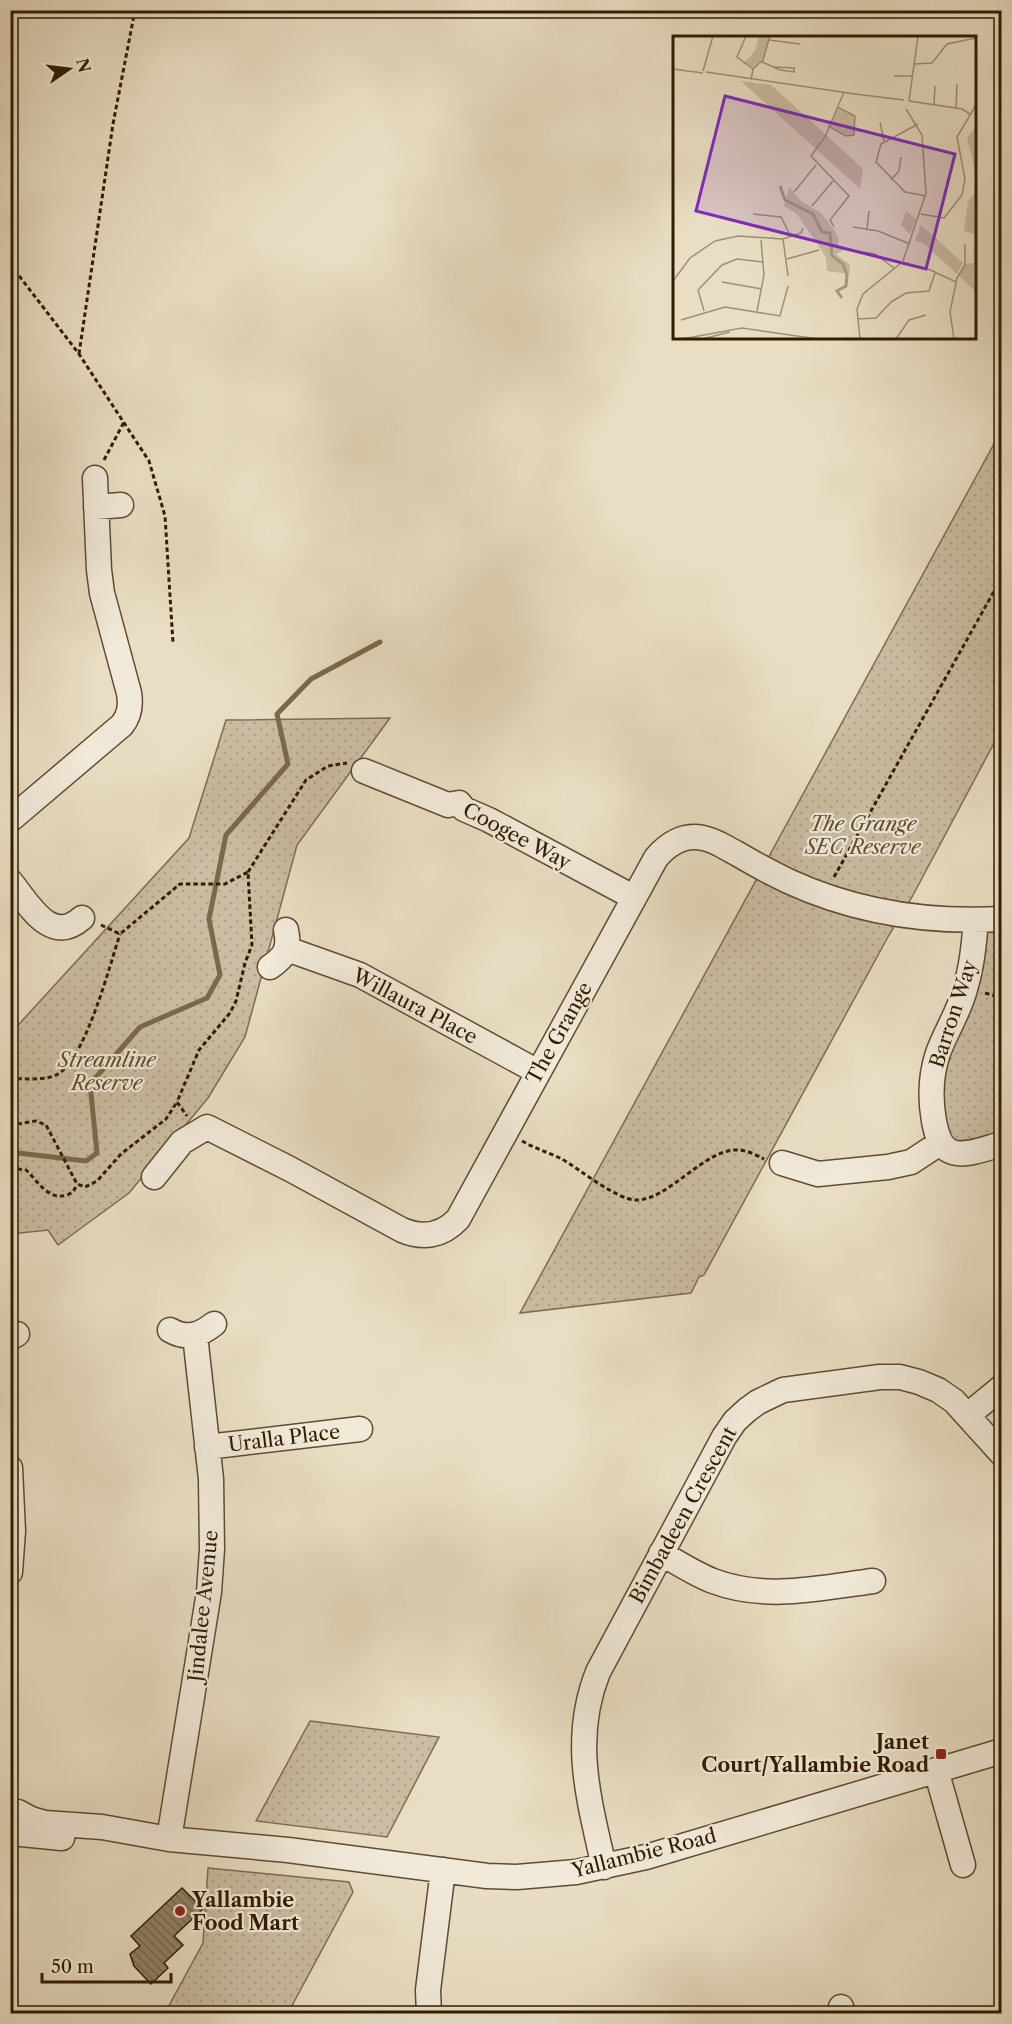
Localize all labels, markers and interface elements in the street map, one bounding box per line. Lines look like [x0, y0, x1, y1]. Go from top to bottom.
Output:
inset map [673, 36, 976, 339]
north arrow [39, 39, 99, 99]
text: N [72, 56, 95, 75]
street label: Coogee Way [459, 798, 576, 875]
park label: The Grange SEC Reserve [804, 812, 922, 859]
street label: Barron Way [924, 956, 982, 1071]
street label: Willaura Place [348, 963, 482, 1049]
street label: The Grange [521, 978, 597, 1088]
park label: Streamline Reserve [57, 1048, 157, 1095]
street label: Uralla Place [227, 1419, 341, 1457]
street label: Bimbadeen Crescent [624, 1422, 742, 1608]
street label: Jindalee Avenue [183, 1529, 223, 1686]
place label: Janet Court/Yallambie Road [701, 1730, 930, 1777]
marker: Janet Court/Yallambie Road [934, 1747, 948, 1761]
street label: Yallambie Road [568, 1823, 719, 1883]
place label: Yallambie Food Mart [191, 1888, 299, 1935]
marker: Yallambie Food Mart [173, 1904, 187, 1918]
scale bar [42, 1946, 171, 1984]
text: 50 m [51, 1956, 94, 1978]

